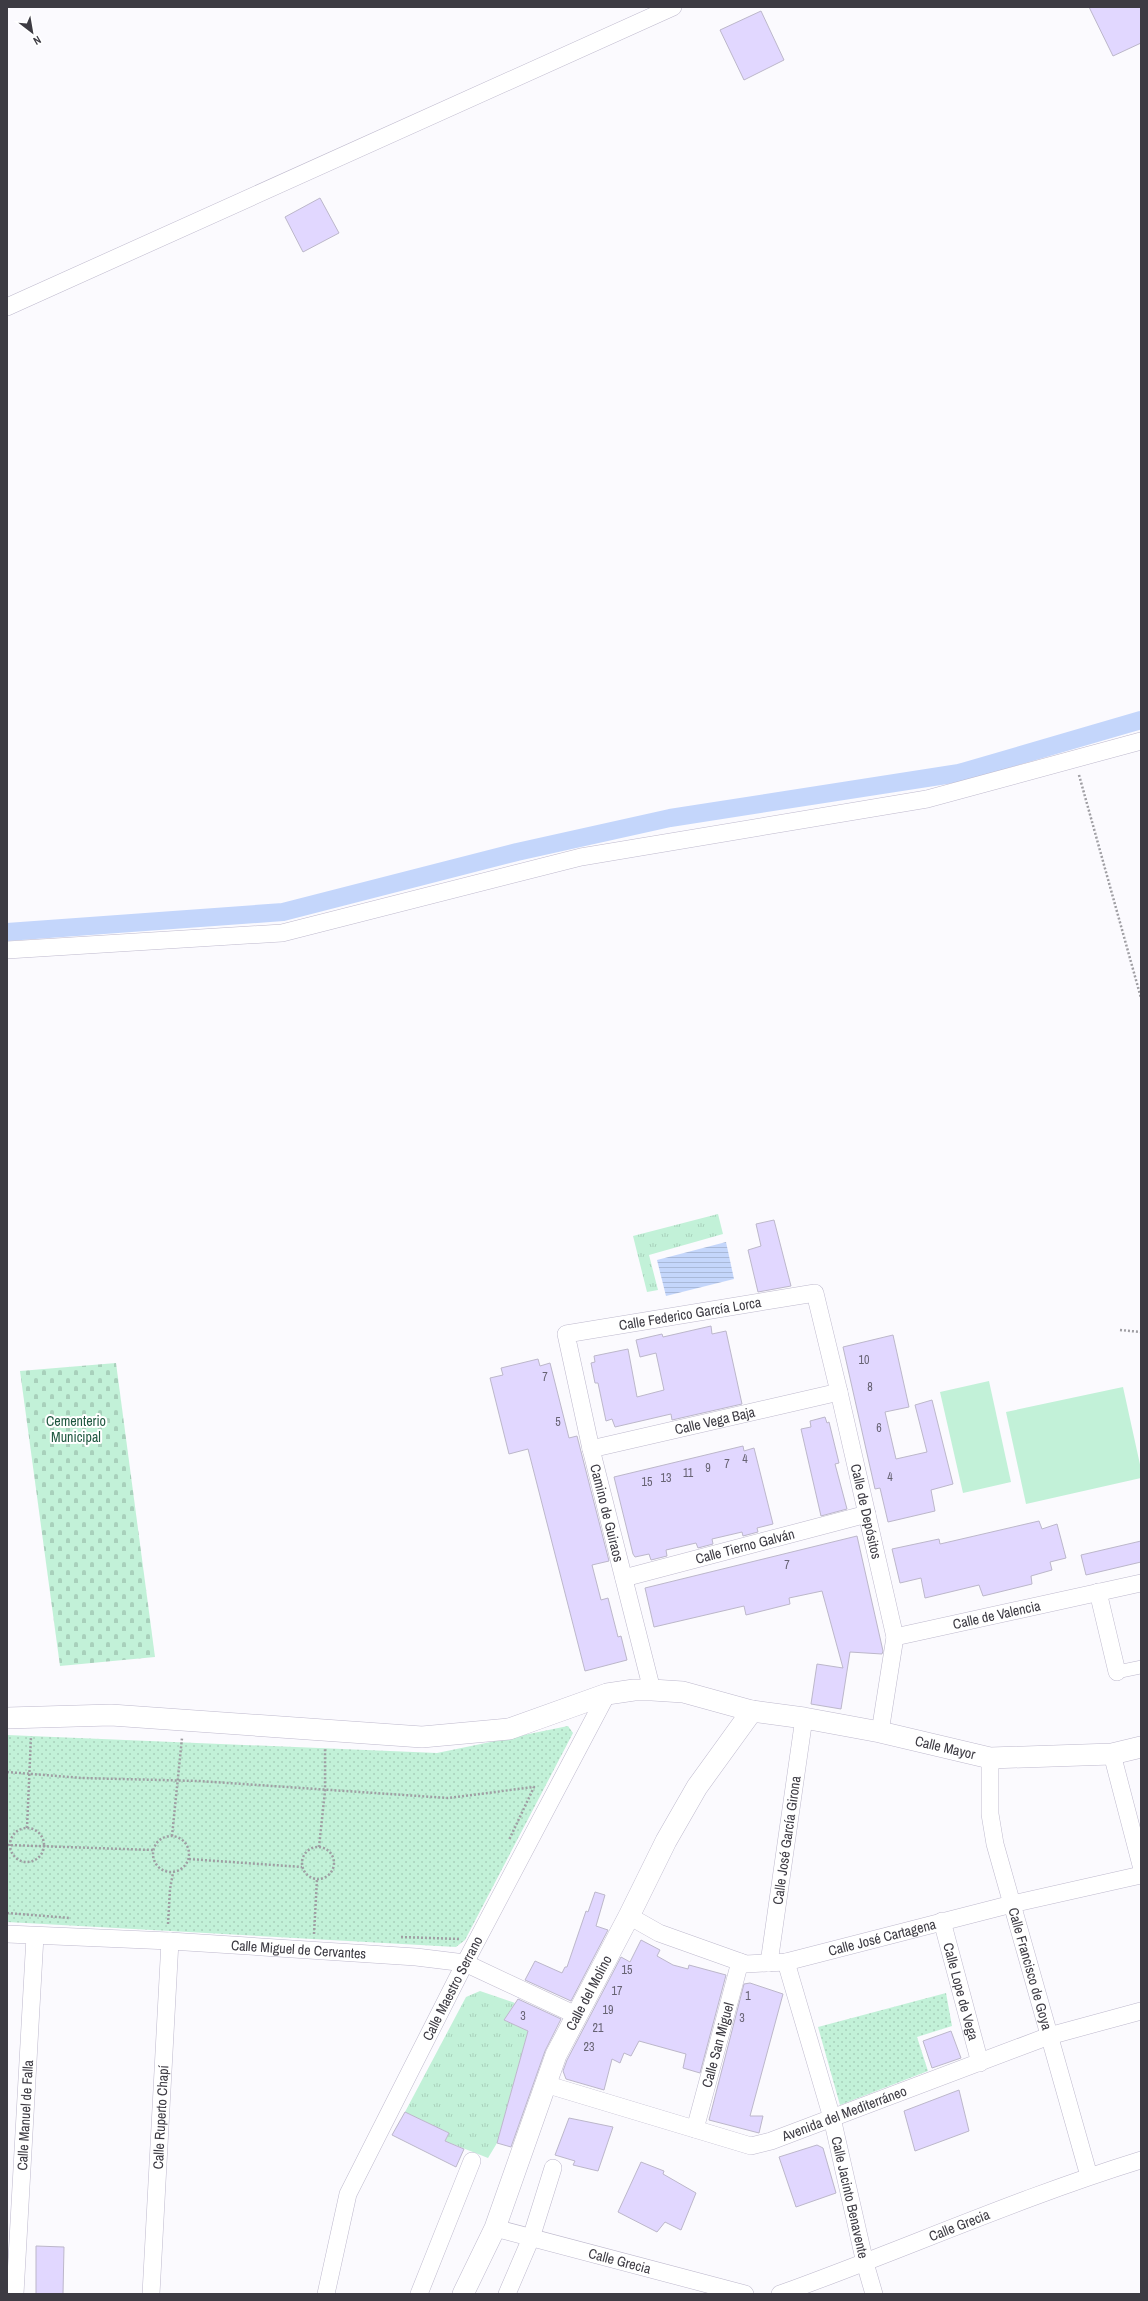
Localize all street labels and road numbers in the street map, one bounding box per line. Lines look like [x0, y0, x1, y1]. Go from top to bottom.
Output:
street label: Calle Federico García Lorca [618, 1293, 763, 1334]
street label: Calle Vega Baja [673, 1402, 757, 1438]
street label: Camino de Guiraos [586, 1462, 628, 1564]
street label: Calle de Depósitos [847, 1462, 886, 1561]
street label: Calle Tierno Galván [693, 1524, 796, 1568]
street label: Calle de Valencia [951, 1596, 1043, 1633]
street label: Calle Mayor [913, 1732, 977, 1763]
street label: Calle José García Girona [768, 1774, 805, 1906]
street label: Calle Francisco de Goya [1004, 1905, 1056, 2033]
street label: Calle José Cartagena [826, 1915, 938, 1960]
street label: Calle Maestro Serrano [418, 1933, 487, 2044]
street label: Calle Miguel de Cervantes [230, 1936, 367, 1963]
street label: Calle Lope de Vega [939, 1941, 983, 2043]
street label: Calle del Molino [562, 1952, 616, 2034]
street label: Calle San Miguel [698, 2000, 738, 2090]
street label: Calle Manuel de Falla [13, 2059, 37, 2171]
street label: Calle Ruperto Chapí [149, 2064, 172, 2170]
street label: Avenida del Mediterráneo [778, 2082, 909, 2145]
street label: Calle Jacinto Benavente [827, 2135, 873, 2260]
street label: Calle Grecia [926, 2205, 993, 2245]
street label: Calle Grecia [587, 2244, 654, 2278]

